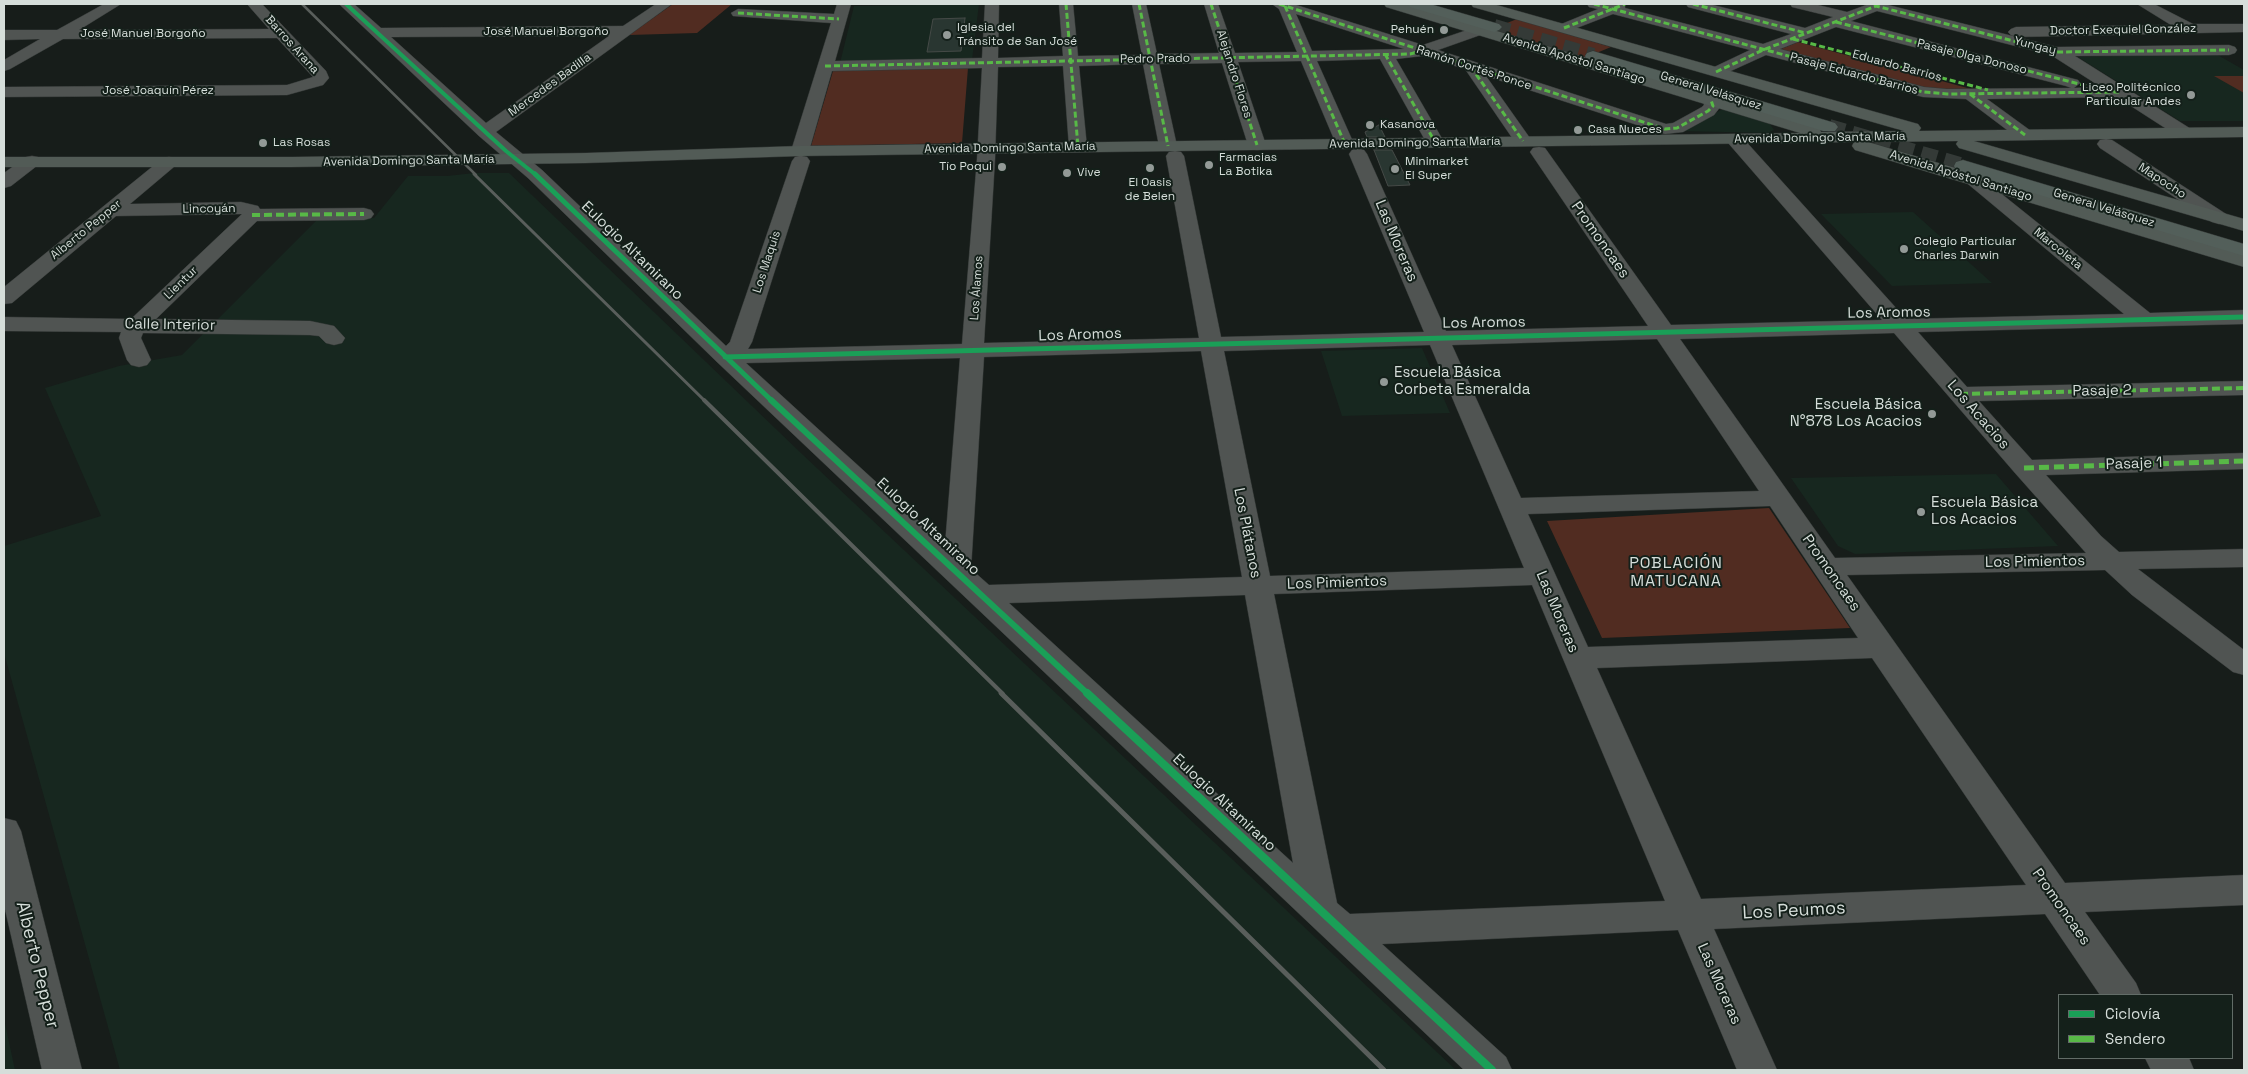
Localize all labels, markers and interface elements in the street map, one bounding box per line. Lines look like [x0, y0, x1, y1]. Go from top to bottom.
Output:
street label: Barros Arana [262, 13, 322, 77]
place label: Iglesia del Tránsito de San José [957, 21, 1077, 49]
street label: Doctor Exequiel González [2050, 22, 2196, 38]
place label: Pehuén [1391, 23, 1434, 37]
marker: Pehuén [1438, 24, 1450, 36]
street label: José Manuel Borgoño [483, 25, 609, 39]
street label: José Manuel Borgoño [80, 27, 206, 41]
street label: Alejandro Flores [1213, 28, 1255, 120]
marker: Iglesia del Tránsito de San José [941, 29, 953, 41]
street label: Avenida Apóstol Santiago [1501, 30, 1647, 88]
street label: Yungay [2012, 34, 2058, 58]
street label: Pasaje Olga Donoso [1916, 36, 2028, 78]
street label: Ramón Cortés Ponce [1415, 43, 1533, 93]
street label: Eduardo Barrios [1851, 47, 1943, 85]
street label: Mercedes Badilla [506, 50, 594, 120]
street label: Pasaje Eduardo Barrios [1788, 50, 1920, 98]
street label: Pedro Prado [1120, 51, 1190, 67]
street label: General Velásquez [1659, 69, 1763, 113]
place label: Liceo Politécnico Particular Andes [2082, 81, 2181, 109]
street label: José Joaquín Pérez [102, 84, 214, 98]
marker: Liceo Politécnico Particular Andes [2185, 89, 2197, 101]
place label: Kasanova [1380, 118, 1435, 132]
marker: Kasanova [1364, 119, 1376, 131]
place label: Casa Nueces [1588, 123, 1662, 137]
marker: Casa Nueces [1572, 124, 1584, 136]
street label: Avenida Domingo Santa María [1734, 129, 1906, 147]
street label: Avenida Domingo Santa María [1329, 134, 1501, 152]
place label: Las Rosas [273, 136, 330, 150]
marker: Las Rosas [257, 137, 269, 149]
street label: Avenida Domingo Santa María [924, 139, 1096, 157]
street label: Avenida Apóstol Santiago [1888, 147, 2034, 205]
place label: Farmacias La Botika [1219, 151, 1277, 179]
street label: Avenida Domingo Santa María [323, 152, 495, 170]
place label: Minimarket El Super [1405, 155, 1469, 183]
marker: Farmacias La Botika [1203, 159, 1215, 171]
place label: Tío Poqui [939, 160, 992, 174]
street label: Mapocho [2135, 160, 2189, 202]
marker: Tío Poqui [996, 161, 1008, 173]
marker: El Oasis de Belen [1144, 162, 1156, 174]
marker: Minimarket El Super [1389, 163, 1401, 175]
place label: Vive [1077, 166, 1101, 180]
marker: Vive [1061, 167, 1073, 179]
place label: El Oasis de Belen [1125, 176, 1175, 204]
street label: General Velásquez [2052, 186, 2156, 230]
street label: Alberto Pepper [48, 197, 124, 263]
street label: Las Moreras [1371, 197, 1421, 285]
street label: Eulogio Altamirano [577, 198, 687, 304]
street label: Promoncaes [1567, 198, 1633, 282]
street label: Lincoyán [182, 201, 236, 217]
street label: Marcoleta [2031, 225, 2085, 273]
street label: Los Maquis [750, 229, 784, 295]
place label: Colegio Particular Charles Darwin [1914, 235, 2016, 263]
marker: Colegio Particular Charles Darwin [1898, 243, 1910, 255]
street label: Los Álamos [968, 255, 986, 321]
street label: Lientur [161, 264, 201, 302]
street label: Los Aromos [1847, 303, 1931, 323]
street label: Los Aromos [1442, 313, 1526, 333]
street label: Calle Interior [124, 315, 216, 335]
street label: Los Aromos [1038, 325, 1122, 345]
place label: Escuela Básica Corbeta Esmeralda [1394, 364, 1530, 399]
marker: Escuela Básica Corbeta Esmeralda [1378, 376, 1390, 388]
street label: Los Acacios [1943, 377, 2013, 453]
street label: Pasaje 2 [2072, 381, 2132, 401]
place label: Escuela Básica N°878 Los Acacios [1790, 396, 1922, 431]
marker: Escuela Básica N°878 Los Acacios [1926, 408, 1938, 420]
street label: Pasaje 1 [2105, 454, 2163, 474]
street label: Eulogio Altamirano [873, 474, 983, 580]
street label: Los Plátanos [1229, 486, 1265, 580]
place label: Escuela Básica Los Acacios [1931, 494, 2038, 529]
marker: Escuela Básica Los Acacios [1915, 506, 1927, 518]
street label: Promoncaes [1798, 531, 1864, 615]
street label: Los Pimientos [1985, 552, 2085, 572]
district label: POBLACIÓN MATUCANA [1628, 554, 1724, 592]
street label: Las Moreras [1532, 568, 1582, 656]
street label: Los Pimientos [1287, 572, 1387, 594]
street label: Eulogio Altamirano [1169, 750, 1279, 856]
street label: Promoncaes [2028, 865, 2094, 949]
street label: Los Peumos [1742, 898, 1846, 924]
street label: Alberto Pepper [11, 899, 63, 1031]
street label: Las Moreras [1693, 941, 1745, 1027]
legend [2058, 994, 2233, 1059]
text: Ciclovía [2105, 1004, 2160, 1023]
text: Sendero [2105, 1029, 2165, 1048]

